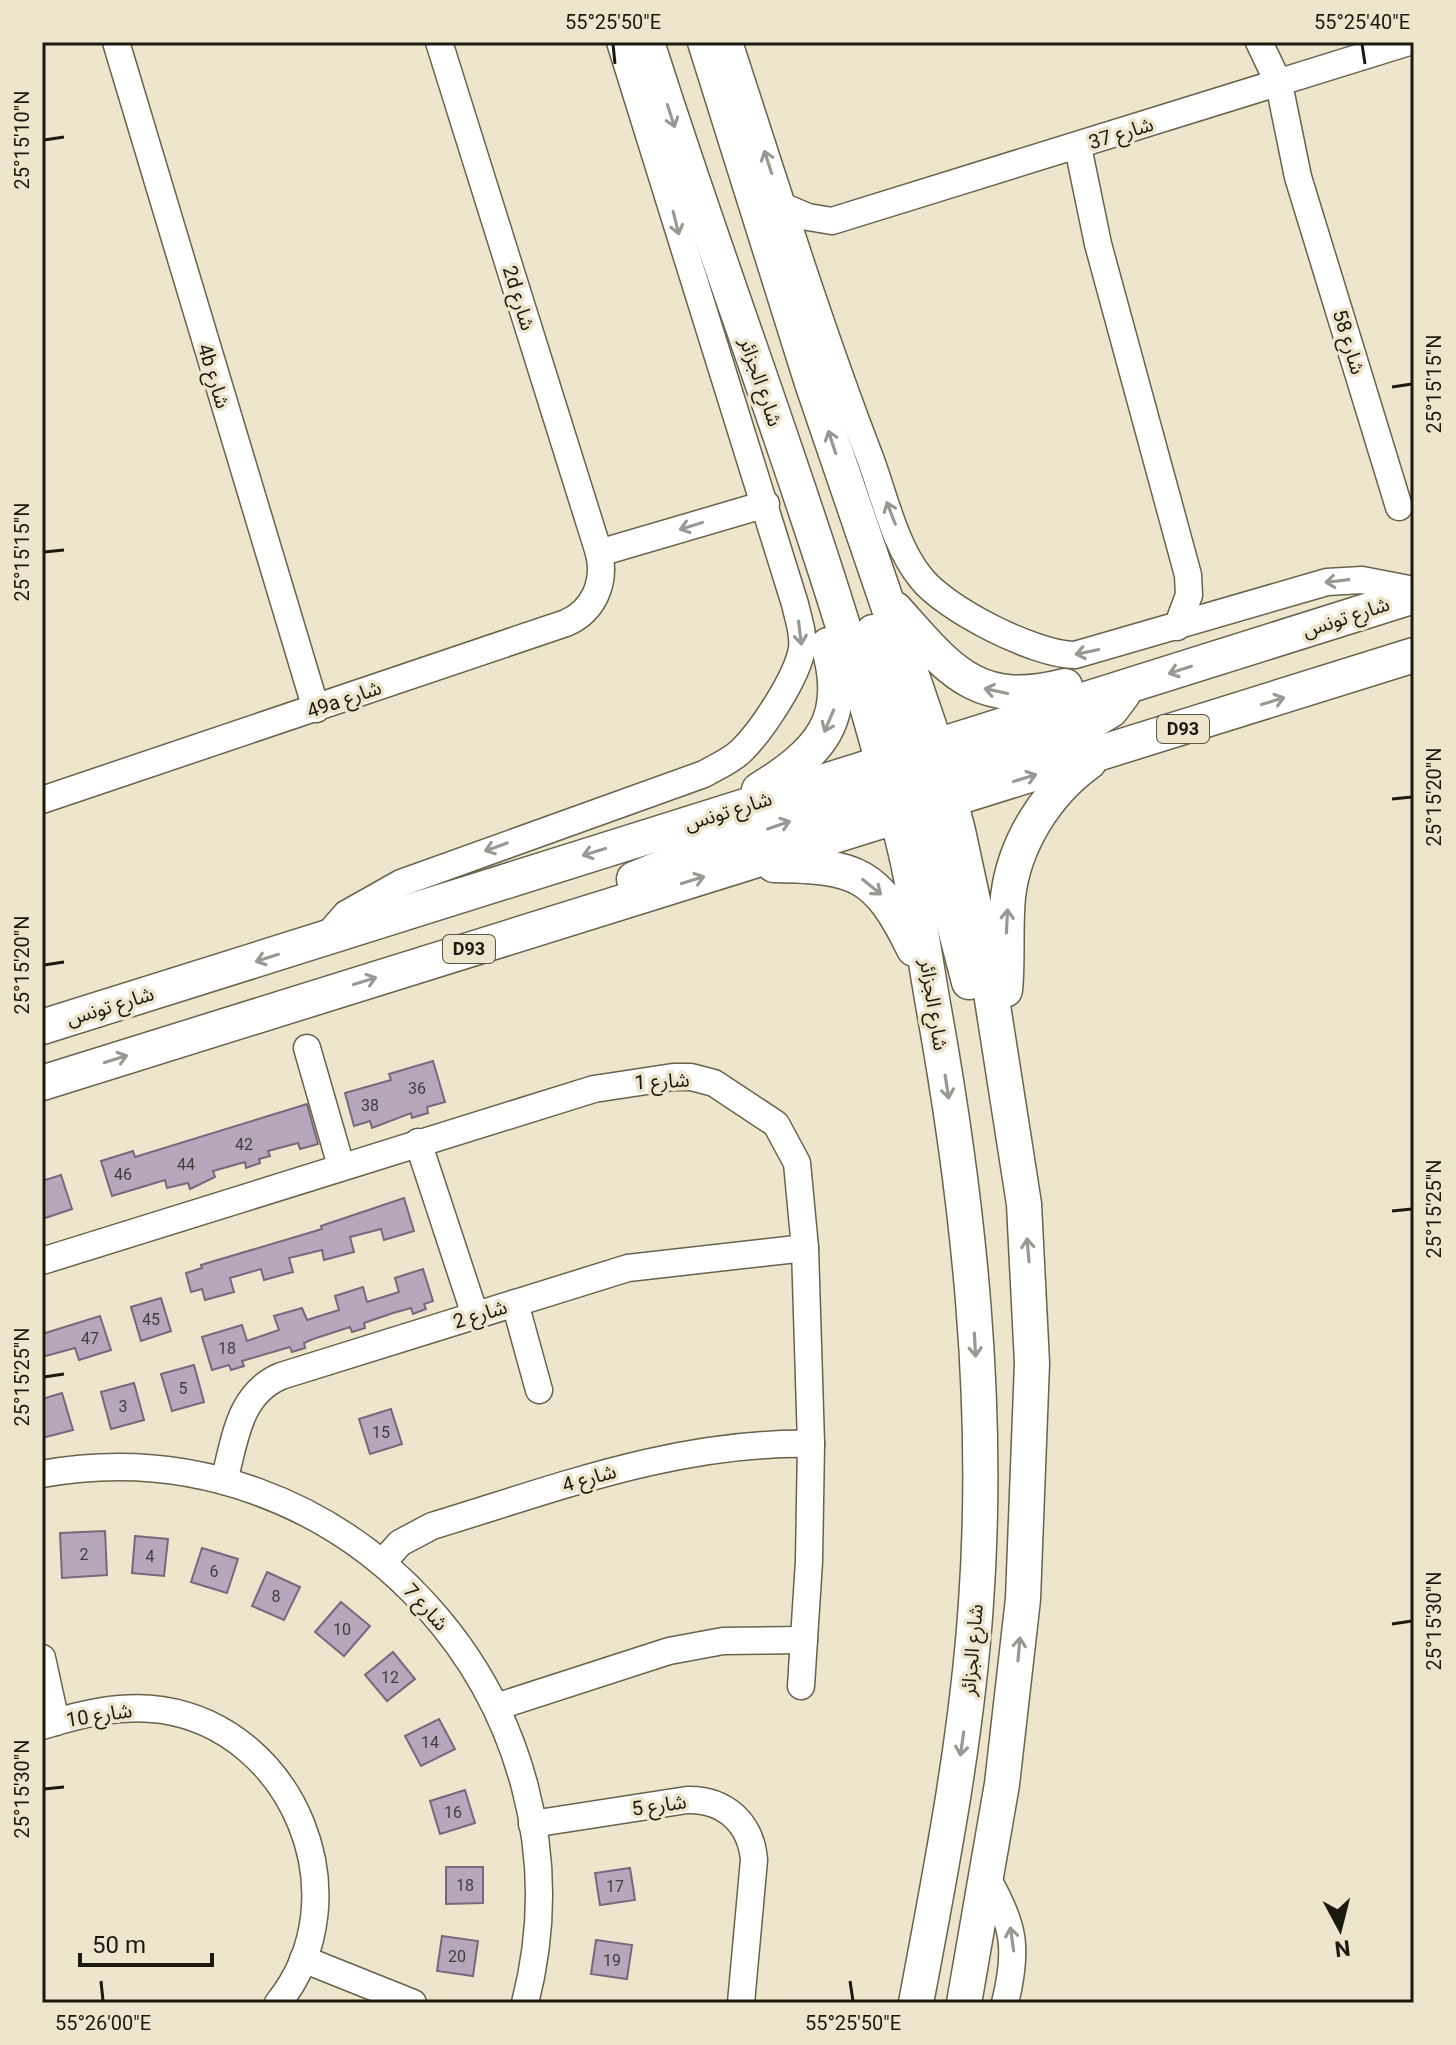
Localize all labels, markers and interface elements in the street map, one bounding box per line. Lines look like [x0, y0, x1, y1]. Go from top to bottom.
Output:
text: 55°25'50"E [565, 10, 661, 34]
text: 55°25'40"E [1314, 10, 1410, 34]
text: 25°15'10"N [10, 90, 34, 190]
one-way arrow [664, 103, 679, 129]
street label: شارع 37 [1086, 112, 1157, 157]
one-way arrow [760, 150, 775, 175]
one-way arrow [670, 210, 685, 236]
street label: 2d شارع [495, 263, 540, 334]
street label: شارع 58 [1325, 307, 1370, 378]
street label: شارع الجزائر [731, 334, 787, 430]
text: 25°15'15"N [1422, 334, 1446, 434]
street label: 4b شارع [190, 341, 235, 412]
one-way arrow [824, 430, 839, 455]
text: 25°15'15"N [10, 502, 34, 602]
one-way arrow [883, 502, 897, 526]
one-way arrow [679, 519, 705, 534]
one-way arrow [1325, 574, 1350, 589]
street label: شارع تونس [1299, 592, 1393, 645]
one-way arrow [793, 619, 808, 646]
one-way arrow [1075, 645, 1101, 660]
one-way arrow [1167, 664, 1192, 679]
street label: 49a شارع [304, 675, 385, 726]
one-way arrow [984, 682, 1010, 697]
one-way arrow [1260, 693, 1286, 708]
one-way arrow [821, 708, 836, 732]
road number: D93 [1157, 715, 1209, 743]
text: 25°15'20"N [1422, 747, 1446, 847]
one-way arrow [1012, 770, 1037, 784]
street label: شارع تونس [681, 786, 775, 839]
one-way arrow [767, 816, 792, 831]
one-way arrow [484, 840, 509, 855]
one-way arrow [582, 845, 608, 860]
one-way arrow [680, 872, 706, 887]
one-way arrow [861, 878, 882, 896]
one-way arrow [1000, 908, 1015, 935]
text: 25°15'20"N [10, 915, 34, 1015]
road number: D93 [443, 935, 495, 963]
one-way arrow [255, 951, 280, 966]
street label: شارع الجزائر [912, 957, 953, 1053]
one-way arrow [352, 973, 377, 988]
street label: شارع تونس [63, 981, 157, 1034]
one-way arrow [103, 1051, 129, 1066]
street label: شارع 1 [634, 1068, 690, 1097]
one-way arrow [941, 1073, 956, 1099]
house number: 36 [408, 1079, 426, 1098]
house number: 38 [361, 1096, 379, 1115]
house number: 42 [235, 1135, 253, 1154]
house number: 44 [177, 1155, 195, 1174]
text: 25°15'25"N [1422, 1159, 1446, 1259]
house number: 46 [114, 1165, 132, 1184]
one-way arrow [1020, 1237, 1035, 1264]
street label: شارع 2 [450, 1294, 511, 1336]
house number: 45 [142, 1310, 160, 1329]
text: 25°15'25"N [10, 1327, 34, 1427]
house number: 47 [81, 1329, 99, 1348]
one-way arrow [968, 1331, 983, 1358]
house number: 18 [218, 1339, 236, 1358]
house number: 5 [179, 1379, 188, 1398]
house number: 3 [119, 1397, 128, 1416]
house number: 15 [372, 1423, 390, 1442]
street label: شارع 4 [559, 1459, 620, 1500]
house number: 2 [80, 1545, 89, 1564]
house number: 4 [146, 1547, 155, 1566]
house number: 6 [210, 1562, 219, 1581]
text: 25°15'30"N [1422, 1571, 1446, 1671]
street label: شارع 7 [396, 1578, 453, 1638]
house number: 8 [272, 1587, 281, 1606]
street label: شارع الجزائر [956, 1603, 991, 1698]
house number: 10 [333, 1620, 351, 1639]
one-way arrow [1012, 1636, 1027, 1663]
house number: 12 [381, 1668, 399, 1687]
street label: شارع 10 [64, 1698, 134, 1735]
one-way arrow [954, 1731, 969, 1756]
house number: 14 [421, 1733, 439, 1752]
text: 25°15'30"N [10, 1739, 34, 1839]
street label: شارع 5 [630, 1789, 688, 1824]
house number: 16 [444, 1803, 462, 1822]
house number: 18 [456, 1876, 474, 1895]
house number: 17 [606, 1877, 624, 1896]
north arrow [1300, 1889, 1380, 1969]
scale bar [80, 1917, 212, 1967]
one-way arrow [1004, 1926, 1019, 1952]
text: 50 m [92, 1931, 146, 1959]
text: N [1333, 1935, 1352, 1962]
house number: 20 [448, 1947, 466, 1966]
house number: 19 [603, 1951, 621, 1970]
text: 55°26'00"E [55, 2011, 151, 2035]
text: 55°25'50"E [805, 2011, 901, 2035]

